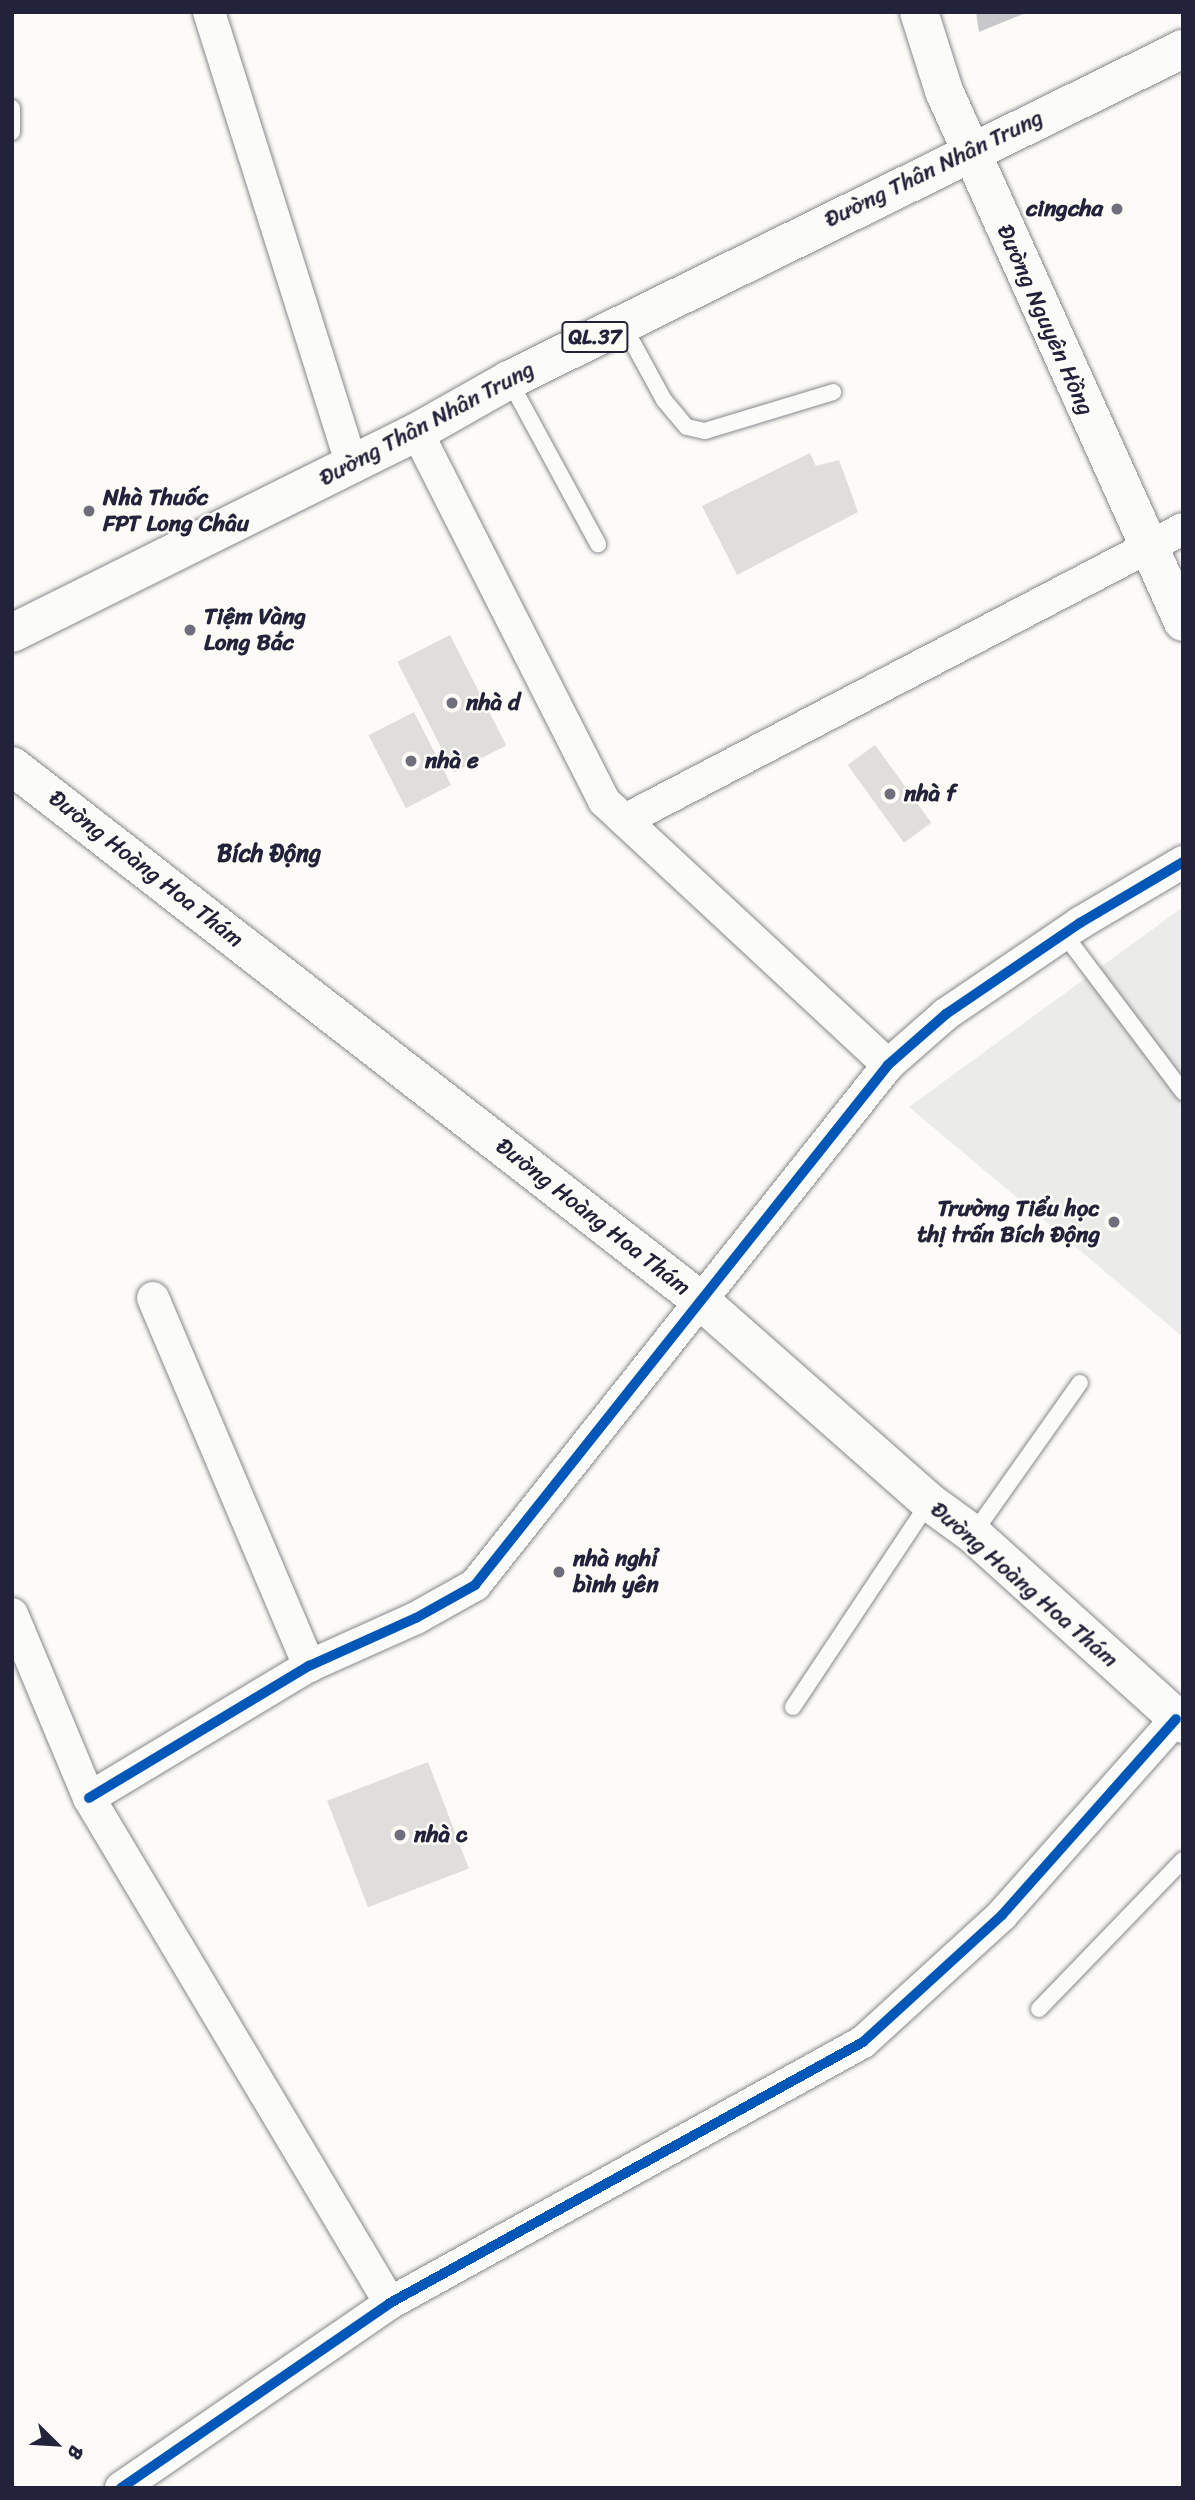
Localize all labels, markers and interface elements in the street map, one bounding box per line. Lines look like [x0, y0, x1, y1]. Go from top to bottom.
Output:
street label: Đường Thân Nhân Trung [820, 104, 1048, 234]
place label: cingcha [1026, 195, 1103, 223]
marker: cingcha [1109, 201, 1125, 217]
street label: Đường Nguyên Hồng [991, 220, 1099, 420]
road number: QL.37 [560, 320, 630, 354]
street label: Đường Thân Nhân Trung [314, 355, 540, 493]
place label: Nhà Thuốc FPT Long Châu [103, 484, 249, 538]
marker: Nhà Thuốc FPT Long Châu [81, 503, 97, 519]
place label: Tiệm Vàng Long Bắc [204, 603, 306, 657]
marker: Tiệm Vàng Long Bắc [182, 622, 198, 638]
place label: nhà d [466, 689, 520, 717]
marker: nhà d [444, 695, 460, 711]
place label: nhà e [425, 747, 479, 775]
marker: nhà e [403, 753, 419, 769]
place label: nhà f [904, 780, 956, 808]
street label: Đường Hoàng Hoa Thám [43, 784, 249, 954]
marker: nhà f [882, 786, 898, 802]
district label: Bích Động [217, 840, 321, 868]
street label: Đường Hoàng Hoa Thám [490, 1132, 696, 1302]
place label: Trường Tiểu học thị trấn Bích Động [916, 1195, 1100, 1249]
marker: Trường Tiểu học thị trấn Bích Động [1106, 1214, 1122, 1230]
street label: Đường Hoàng Hoa Thám [924, 1496, 1124, 1674]
place label: nhà nghỉ bình yên [573, 1545, 659, 1599]
marker: nhà nghỉ bình yên [551, 1564, 567, 1580]
place label: nhà c [414, 1821, 467, 1849]
marker: nhà c [392, 1827, 408, 1843]
north arrow [21, 2409, 91, 2479]
text: B [58, 2441, 93, 2465]

